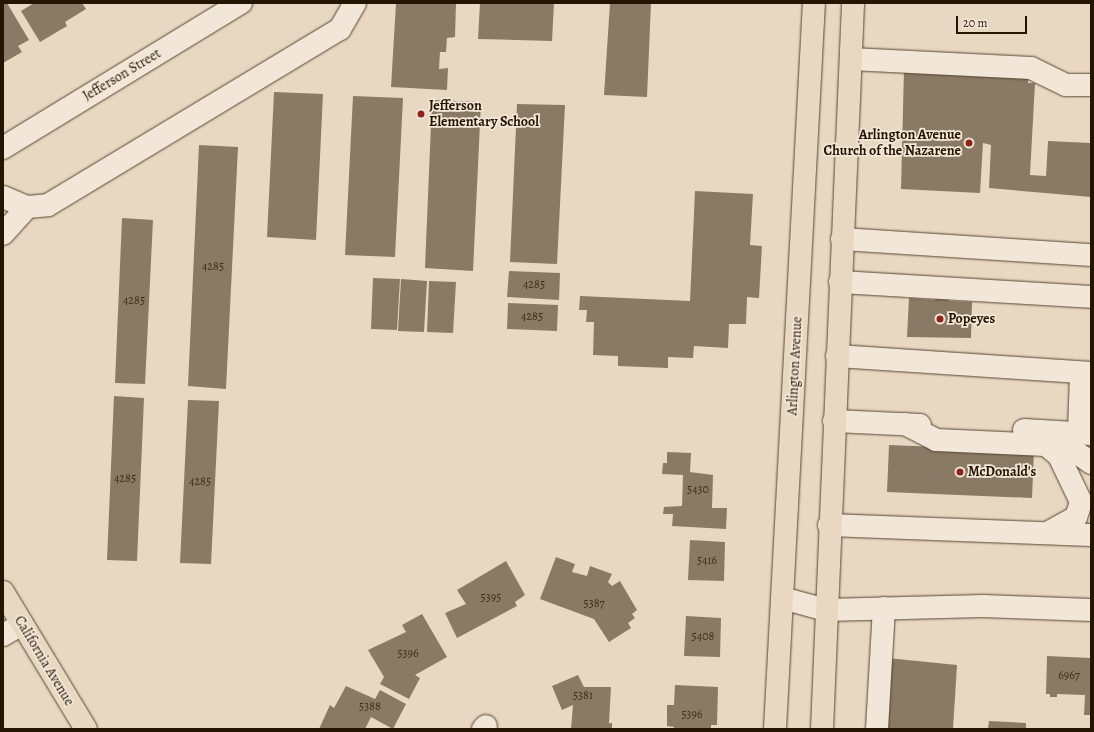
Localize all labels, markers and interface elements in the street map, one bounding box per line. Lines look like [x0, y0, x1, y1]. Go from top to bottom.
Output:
scale bar [958, 8, 1029, 34]
text: 20 m [963, 15, 987, 31]
street label: Jefferson Street [80, 45, 164, 105]
place label: Jefferson Elementary School [429, 98, 539, 130]
marker: Jefferson Elementary School [416, 109, 426, 119]
place label: Arlington Avenue Church of the Nazarene [824, 127, 961, 160]
marker: Arlington Avenue Church of the Nazarene [964, 138, 974, 148]
house number: 4285 [202, 260, 224, 274]
house number: 4285 [523, 278, 545, 292]
house number: 4285 [123, 294, 145, 308]
house number: 4285 [521, 310, 543, 324]
place label: Popeyes [948, 311, 995, 327]
marker: Popeyes [935, 314, 945, 324]
street label: Arlington Avenue [784, 316, 806, 416]
place label: McDonald's [968, 464, 1036, 480]
marker: McDonald's [955, 467, 965, 477]
house number: 4285 [114, 472, 136, 486]
house number: 4285 [189, 475, 211, 489]
house number: 5430 [687, 483, 709, 497]
house number: 5416 [697, 554, 717, 568]
house number: 5395 [481, 591, 501, 605]
house number: 5387 [583, 597, 605, 611]
street label: California Avenue [11, 613, 77, 709]
house number: 5408 [692, 630, 714, 644]
house number: 5396 [397, 647, 419, 661]
house number: 6967 [1058, 669, 1080, 683]
house number: 5381 [573, 689, 593, 703]
house number: 5388 [359, 700, 381, 714]
house number: 5396 [681, 708, 703, 722]

